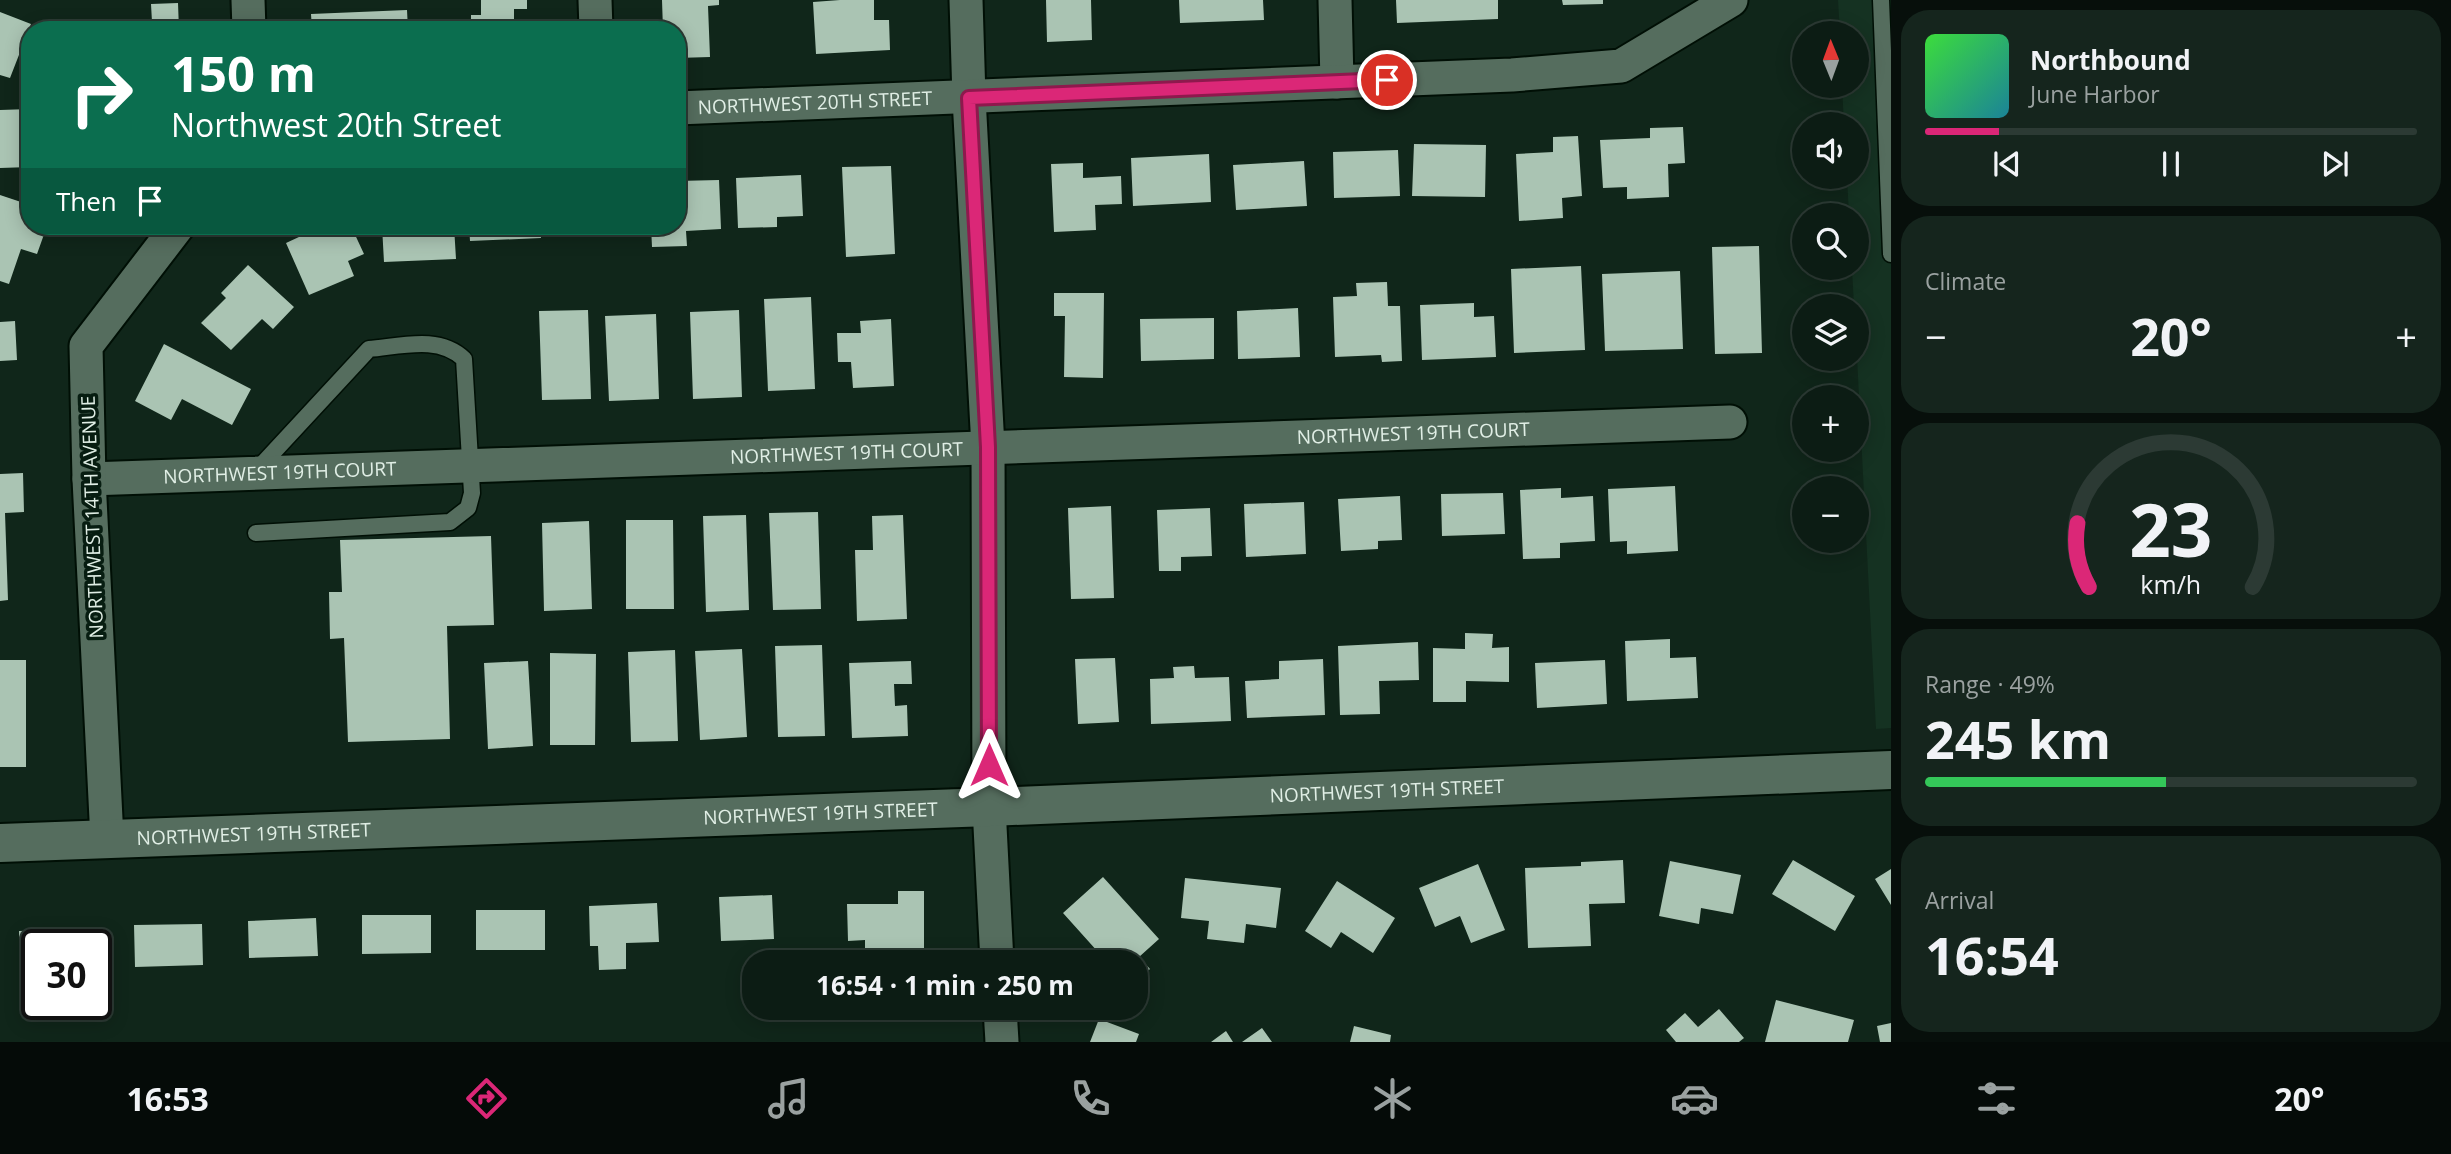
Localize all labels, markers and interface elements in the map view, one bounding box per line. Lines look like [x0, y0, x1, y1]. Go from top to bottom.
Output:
north arrow [1792, 21, 1869, 98]
map controls [1792, 21, 1869, 553]
text: 150 m [171, 40, 316, 106]
text: Northbound [2030, 42, 2191, 78]
icon: right [56, 49, 147, 140]
pin [1357, 50, 1417, 110]
icon: arrive [1368, 61, 1406, 99]
text: June Harbor [2030, 78, 2160, 110]
street label: NORTHWEST 20TH STREET [697, 85, 933, 120]
text: Northwest 20th Street [171, 103, 502, 146]
button: sound [1792, 112, 1869, 189]
icon: previous [1988, 145, 2026, 183]
icon: pause [2152, 145, 2190, 183]
icon: next [2316, 145, 2354, 183]
icon: arrive [131, 182, 169, 220]
text: Then [56, 183, 117, 219]
button: search [1792, 203, 1869, 280]
text: Climate [1925, 265, 2006, 297]
button: layers [1792, 294, 1869, 371]
text: 20° [2130, 300, 2212, 371]
text: − [1925, 310, 1947, 362]
text: + [2395, 310, 2417, 362]
button: + [1792, 385, 1869, 462]
street label: NORTHWEST 14TH AVENUE [75, 395, 109, 639]
street label: NORTHWEST 19TH COURT [1296, 416, 1531, 450]
street label: NORTHWEST 19TH COURT [730, 436, 964, 470]
street label: NORTHWEST 19TH COURT [163, 455, 397, 489]
button: − [1792, 476, 1869, 553]
text: 23 [2129, 479, 2213, 578]
text: km/h [2141, 567, 2201, 601]
text: Range · 49% [1925, 668, 2055, 700]
text: 245 km [1925, 703, 2111, 774]
position arrow [952, 728, 1026, 802]
street label: NORTHWEST 19TH STREET [1269, 773, 1505, 808]
street label: NORTHWEST 19TH STREET [703, 796, 939, 830]
street label: NORTHWEST 19TH STREET [136, 816, 372, 851]
text: Arrival [1925, 884, 1994, 916]
text: 16:54 [1925, 919, 2059, 990]
speed limit sign: 30 [21, 929, 112, 1020]
text: 16:54 · 1 min · 250 m [816, 967, 1074, 1003]
icon: directions [462, 1074, 511, 1123]
icon: music [764, 1074, 813, 1123]
icon: phone [1066, 1074, 1115, 1123]
icon: climate [1368, 1074, 1417, 1123]
icon: car [1670, 1074, 1719, 1123]
icon: filters [1972, 1074, 2021, 1123]
text: 16:53 [127, 1077, 209, 1120]
text: 20° [2274, 1077, 2324, 1120]

